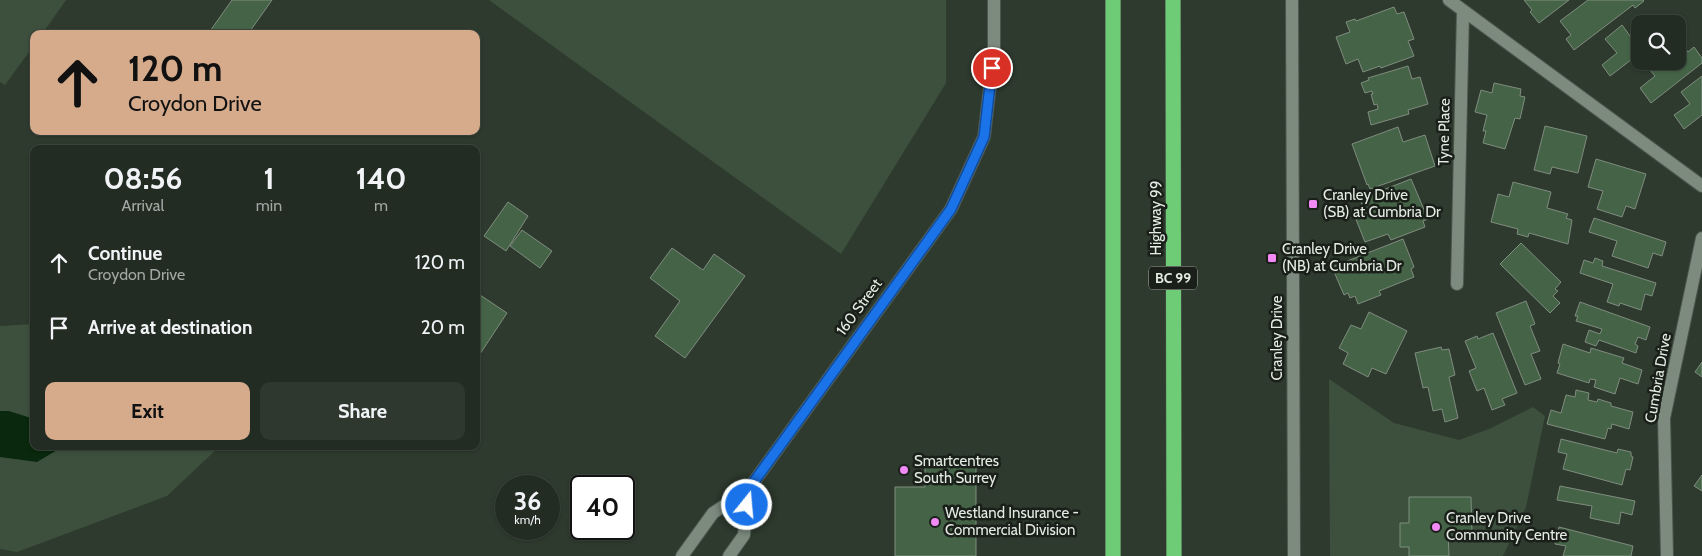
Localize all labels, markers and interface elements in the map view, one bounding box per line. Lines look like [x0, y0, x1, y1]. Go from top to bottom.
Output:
map controls [1631, 15, 1686, 70]
button: search [1631, 15, 1686, 70]
text: 120 m [128, 47, 222, 90]
pin [971, 47, 1013, 89]
icon: ahead [45, 50, 110, 115]
icon: arrive [978, 54, 1006, 82]
text: Croydon Drive [128, 90, 262, 117]
street label: Tyne Place [1434, 98, 1454, 166]
text: 08:56 [103, 160, 182, 197]
text: 1 [263, 160, 275, 197]
text: 140 [356, 160, 407, 197]
street label: Highway 99 [1147, 181, 1165, 255]
place label: Cranley Drive (SB) at Cumbria Dr [1323, 186, 1441, 221]
text: Arrival [122, 196, 164, 215]
text: min [256, 196, 282, 215]
text: m [374, 196, 388, 215]
marker: Cranley Drive (SB) at Cumbria Dr [1307, 198, 1319, 210]
place label: Cranley Drive (NB) at Cumbria Dr [1282, 240, 1402, 275]
text: Continue [88, 242, 162, 265]
icon: ahead [45, 249, 73, 277]
text: 120 m [415, 251, 465, 274]
marker: Cranley Drive (NB) at Cumbria Dr [1266, 252, 1278, 264]
text: Croydon Drive [88, 265, 185, 284]
road number: BC 99 [1149, 266, 1197, 290]
street label: 160 Street [832, 275, 886, 339]
street label: Cranley Drive [1268, 295, 1286, 381]
icon: arrive [45, 314, 73, 342]
text: Arrive at destination [88, 316, 252, 339]
text: 20 m [421, 316, 465, 339]
street label: Cumbria Drive [1641, 332, 1675, 424]
button: Exit [45, 382, 250, 440]
button: Share [260, 382, 465, 440]
place label: Smartcentres South Surrey [914, 452, 999, 487]
marker: Smartcentres South Surrey [898, 464, 910, 476]
speed limit sign: 40 [570, 475, 635, 540]
position arrow [720, 478, 772, 530]
text: 36 [514, 486, 541, 516]
place label: Westland Insurance - Commercial Division [945, 504, 1079, 539]
place label: Cranley Drive Community Centre [1446, 509, 1568, 544]
text: km/h [514, 512, 541, 527]
marker: Westland Insurance - Commercial Division [929, 516, 941, 528]
marker: Cranley Drive Community Centre [1430, 521, 1442, 533]

